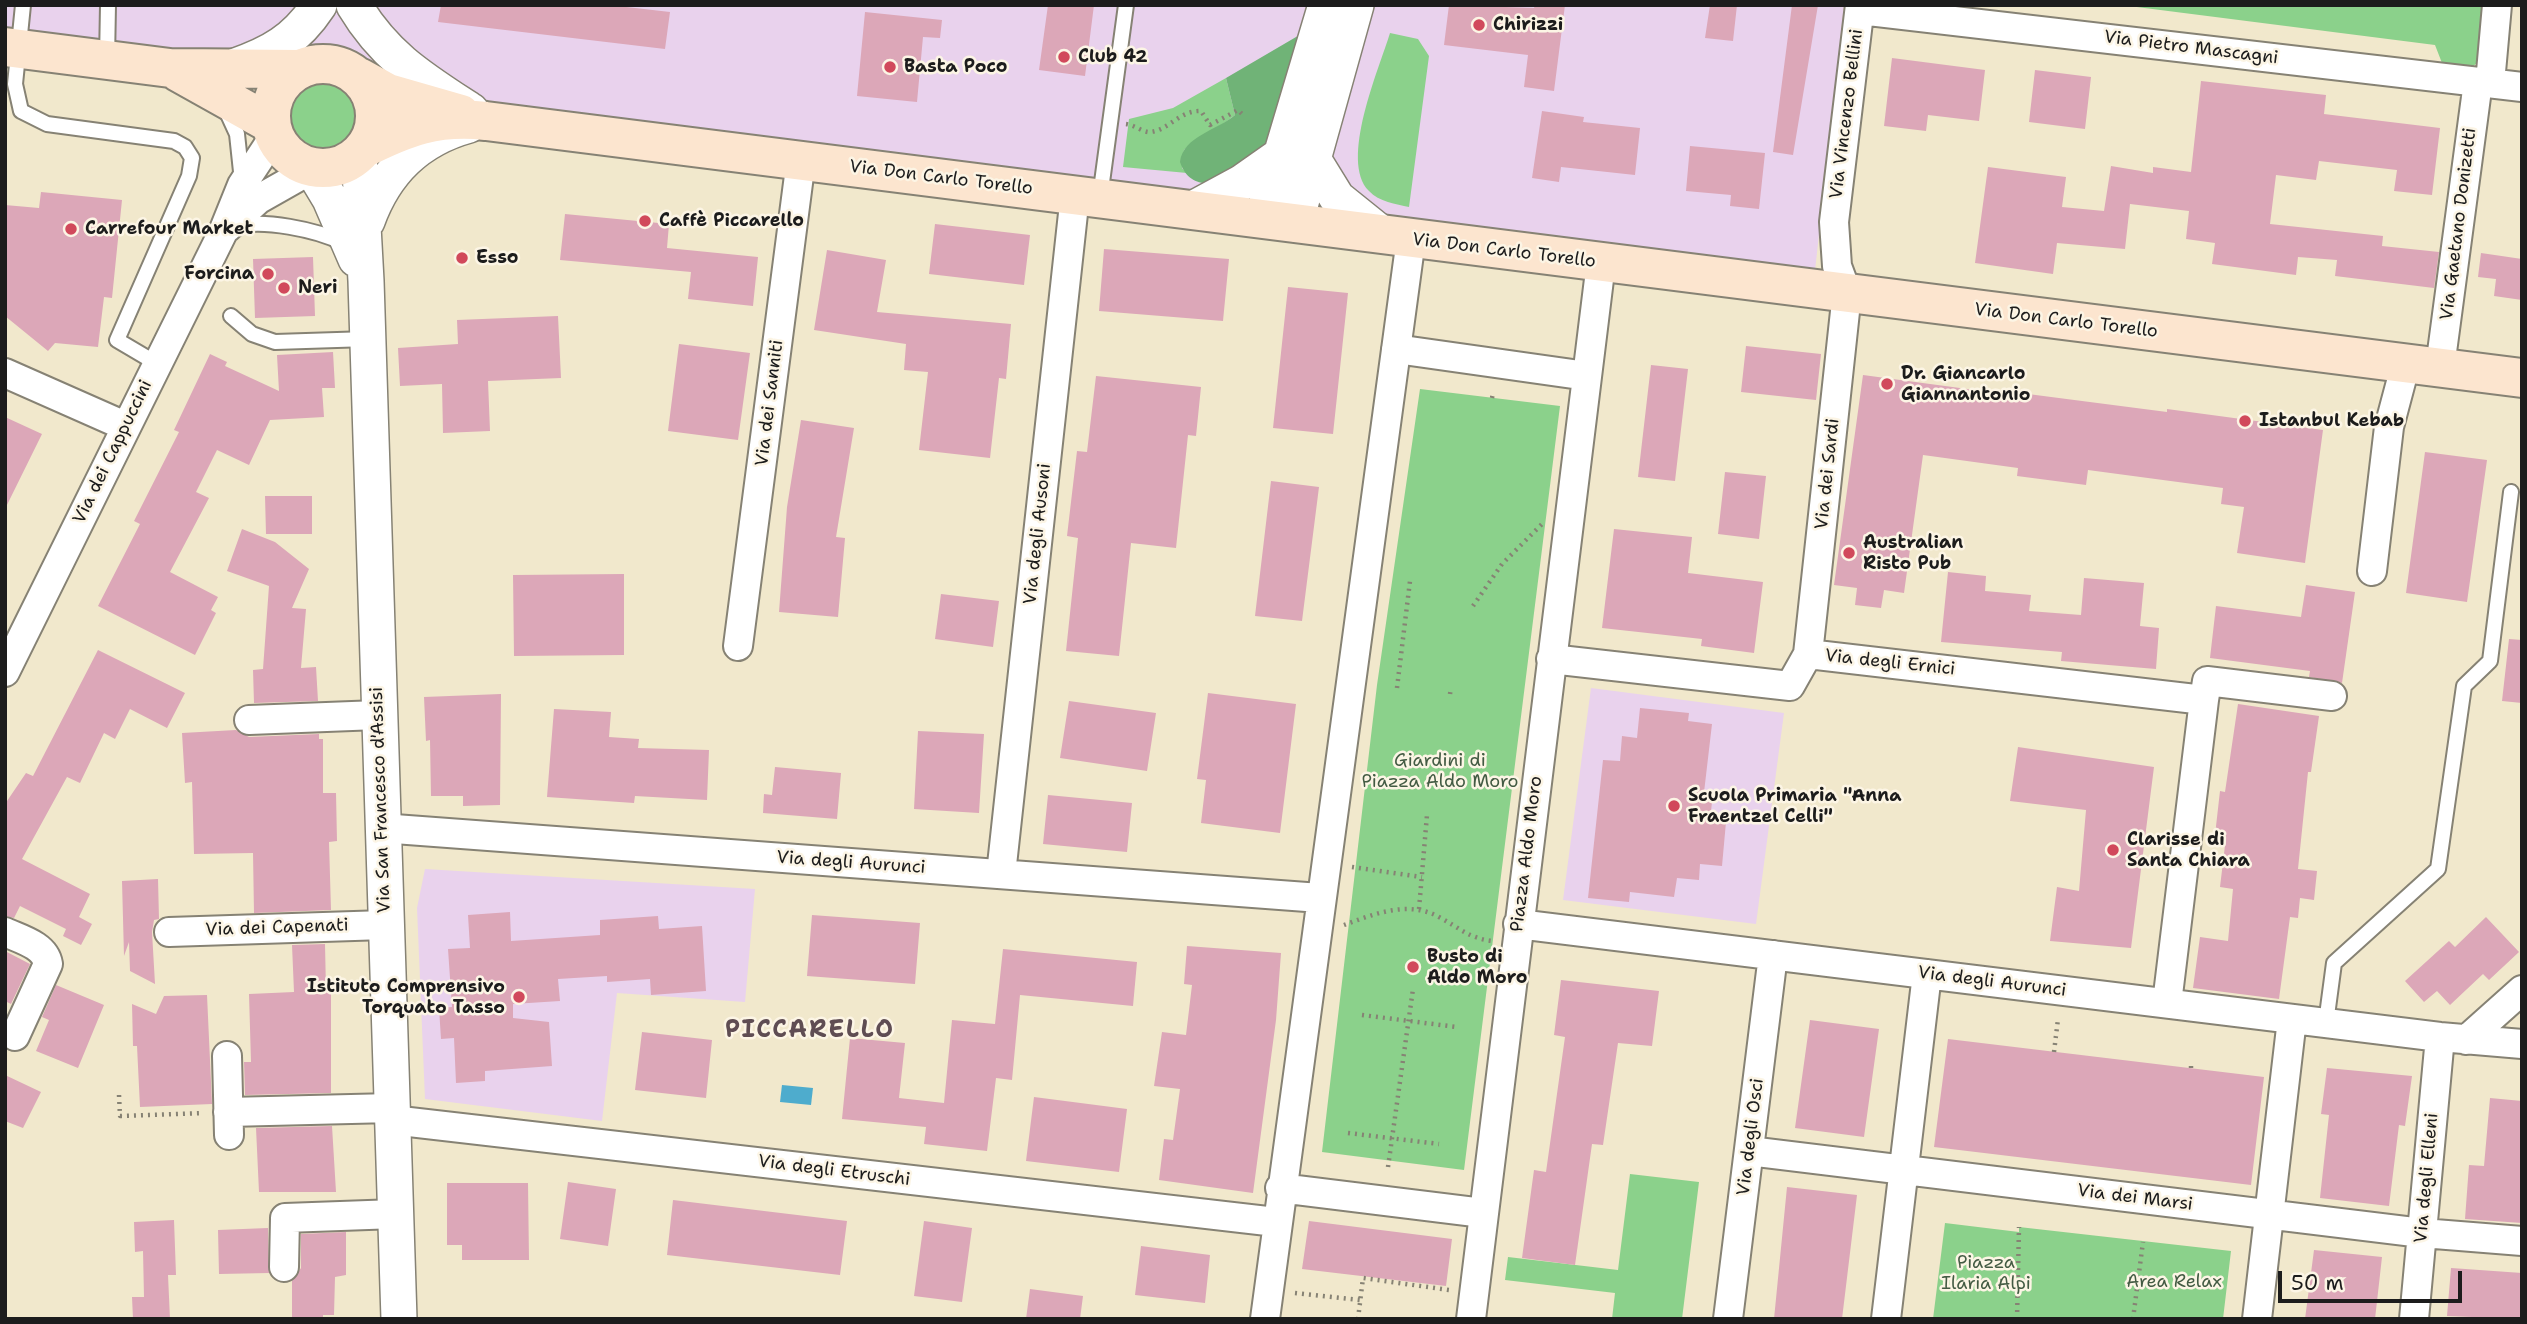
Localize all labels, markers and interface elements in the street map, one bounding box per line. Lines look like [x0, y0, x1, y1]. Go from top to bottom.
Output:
place label: Chirizzi [1493, 14, 1563, 36]
marker: Chirizzi [1471, 17, 1487, 33]
street label: Via Pietro Mascagni [2103, 27, 2279, 69]
street label: Via Vincenzo Bellini [1826, 28, 1868, 200]
place label: Club 42 [1078, 46, 1148, 68]
marker: Club 42 [1056, 49, 1072, 65]
place label: Basta Poco [904, 56, 1008, 78]
marker: Basta Poco [882, 59, 898, 75]
street label: Via Gaetano Donizetti [2436, 126, 2482, 322]
street label: Via Don Carlo Torello [848, 156, 1034, 200]
place label: Caffè Piccarello [659, 210, 804, 232]
marker: Caffè Piccarello [637, 213, 653, 229]
place label: Carrefour Market [85, 218, 253, 240]
marker: Carrefour Market [63, 221, 79, 237]
street label: Via Don Carlo Torello [1411, 229, 1597, 273]
place label: Esso [476, 247, 519, 269]
marker: Esso [454, 250, 470, 266]
place label: Forcina [184, 263, 254, 285]
marker: Forcina [260, 266, 276, 282]
place label: Neri [298, 277, 338, 299]
marker: Neri [276, 280, 292, 296]
street label: Via Don Carlo Torello [1973, 299, 2159, 343]
street label: Via dei Sanniti [752, 339, 788, 467]
place label: Dr. Giancarlo Giannantonio [1901, 363, 2030, 406]
marker: Dr. Giancarlo Giannantonio [1879, 376, 1895, 392]
street label: Via dei Cappuccini [69, 377, 157, 527]
place label: Istanbul Kebab [2259, 410, 2404, 432]
marker: Istanbul Kebab [2237, 413, 2253, 429]
street label: Via dei Sardi [1811, 417, 1845, 531]
street label: Via degli Ausoni [1020, 462, 1056, 606]
place label: Australian Risto Pub [1863, 532, 1963, 574]
marker: Australian Risto Pub [1841, 545, 1857, 561]
street label: Via degli Ernici [1824, 645, 1956, 681]
street label: Via San Francesco d'Assisi [366, 687, 396, 913]
park label: Giardini di Piazza Aldo Moro [1362, 750, 1518, 792]
street label: Piazza Aldo Moro [1507, 775, 1547, 933]
place label: Scuola Primaria "Anna Fraentzel Celli" [1688, 785, 1901, 828]
marker: Scuola Primaria "Anna Fraentzel Celli" [1666, 798, 1682, 814]
place label: Clarisse di Santa Chiara [2127, 829, 2250, 872]
marker: Clarisse di Santa Chiara [2105, 842, 2121, 858]
street label: Via degli Aurunci [776, 847, 926, 879]
street label: Via dei Capenati [205, 915, 349, 941]
place label: Busto di Aldo Moro [1427, 946, 1528, 988]
marker: Busto di Aldo Moro [1405, 959, 1421, 975]
street label: Via degli Aurunci [1917, 962, 2067, 1002]
place label: Istituto Comprensivo Torquato Tasso [307, 976, 505, 1018]
marker: Istituto Comprensivo Torquato Tasso [511, 989, 527, 1005]
district label: PICCARELLO [726, 1017, 894, 1045]
street label: Via degli Osci [1733, 1077, 1769, 1197]
street label: Via degli Elleni [2411, 1112, 2443, 1244]
street label: Via degli Etruschi [757, 1151, 911, 1191]
street label: Via dei Marsi [2076, 1180, 2194, 1216]
park label: Piazza Ilaria Alpi [1941, 1252, 2031, 1294]
scale bar [2282, 1258, 2466, 1302]
text: 50 m [2291, 1269, 2344, 1297]
park label: Area Relax [2126, 1271, 2222, 1293]

